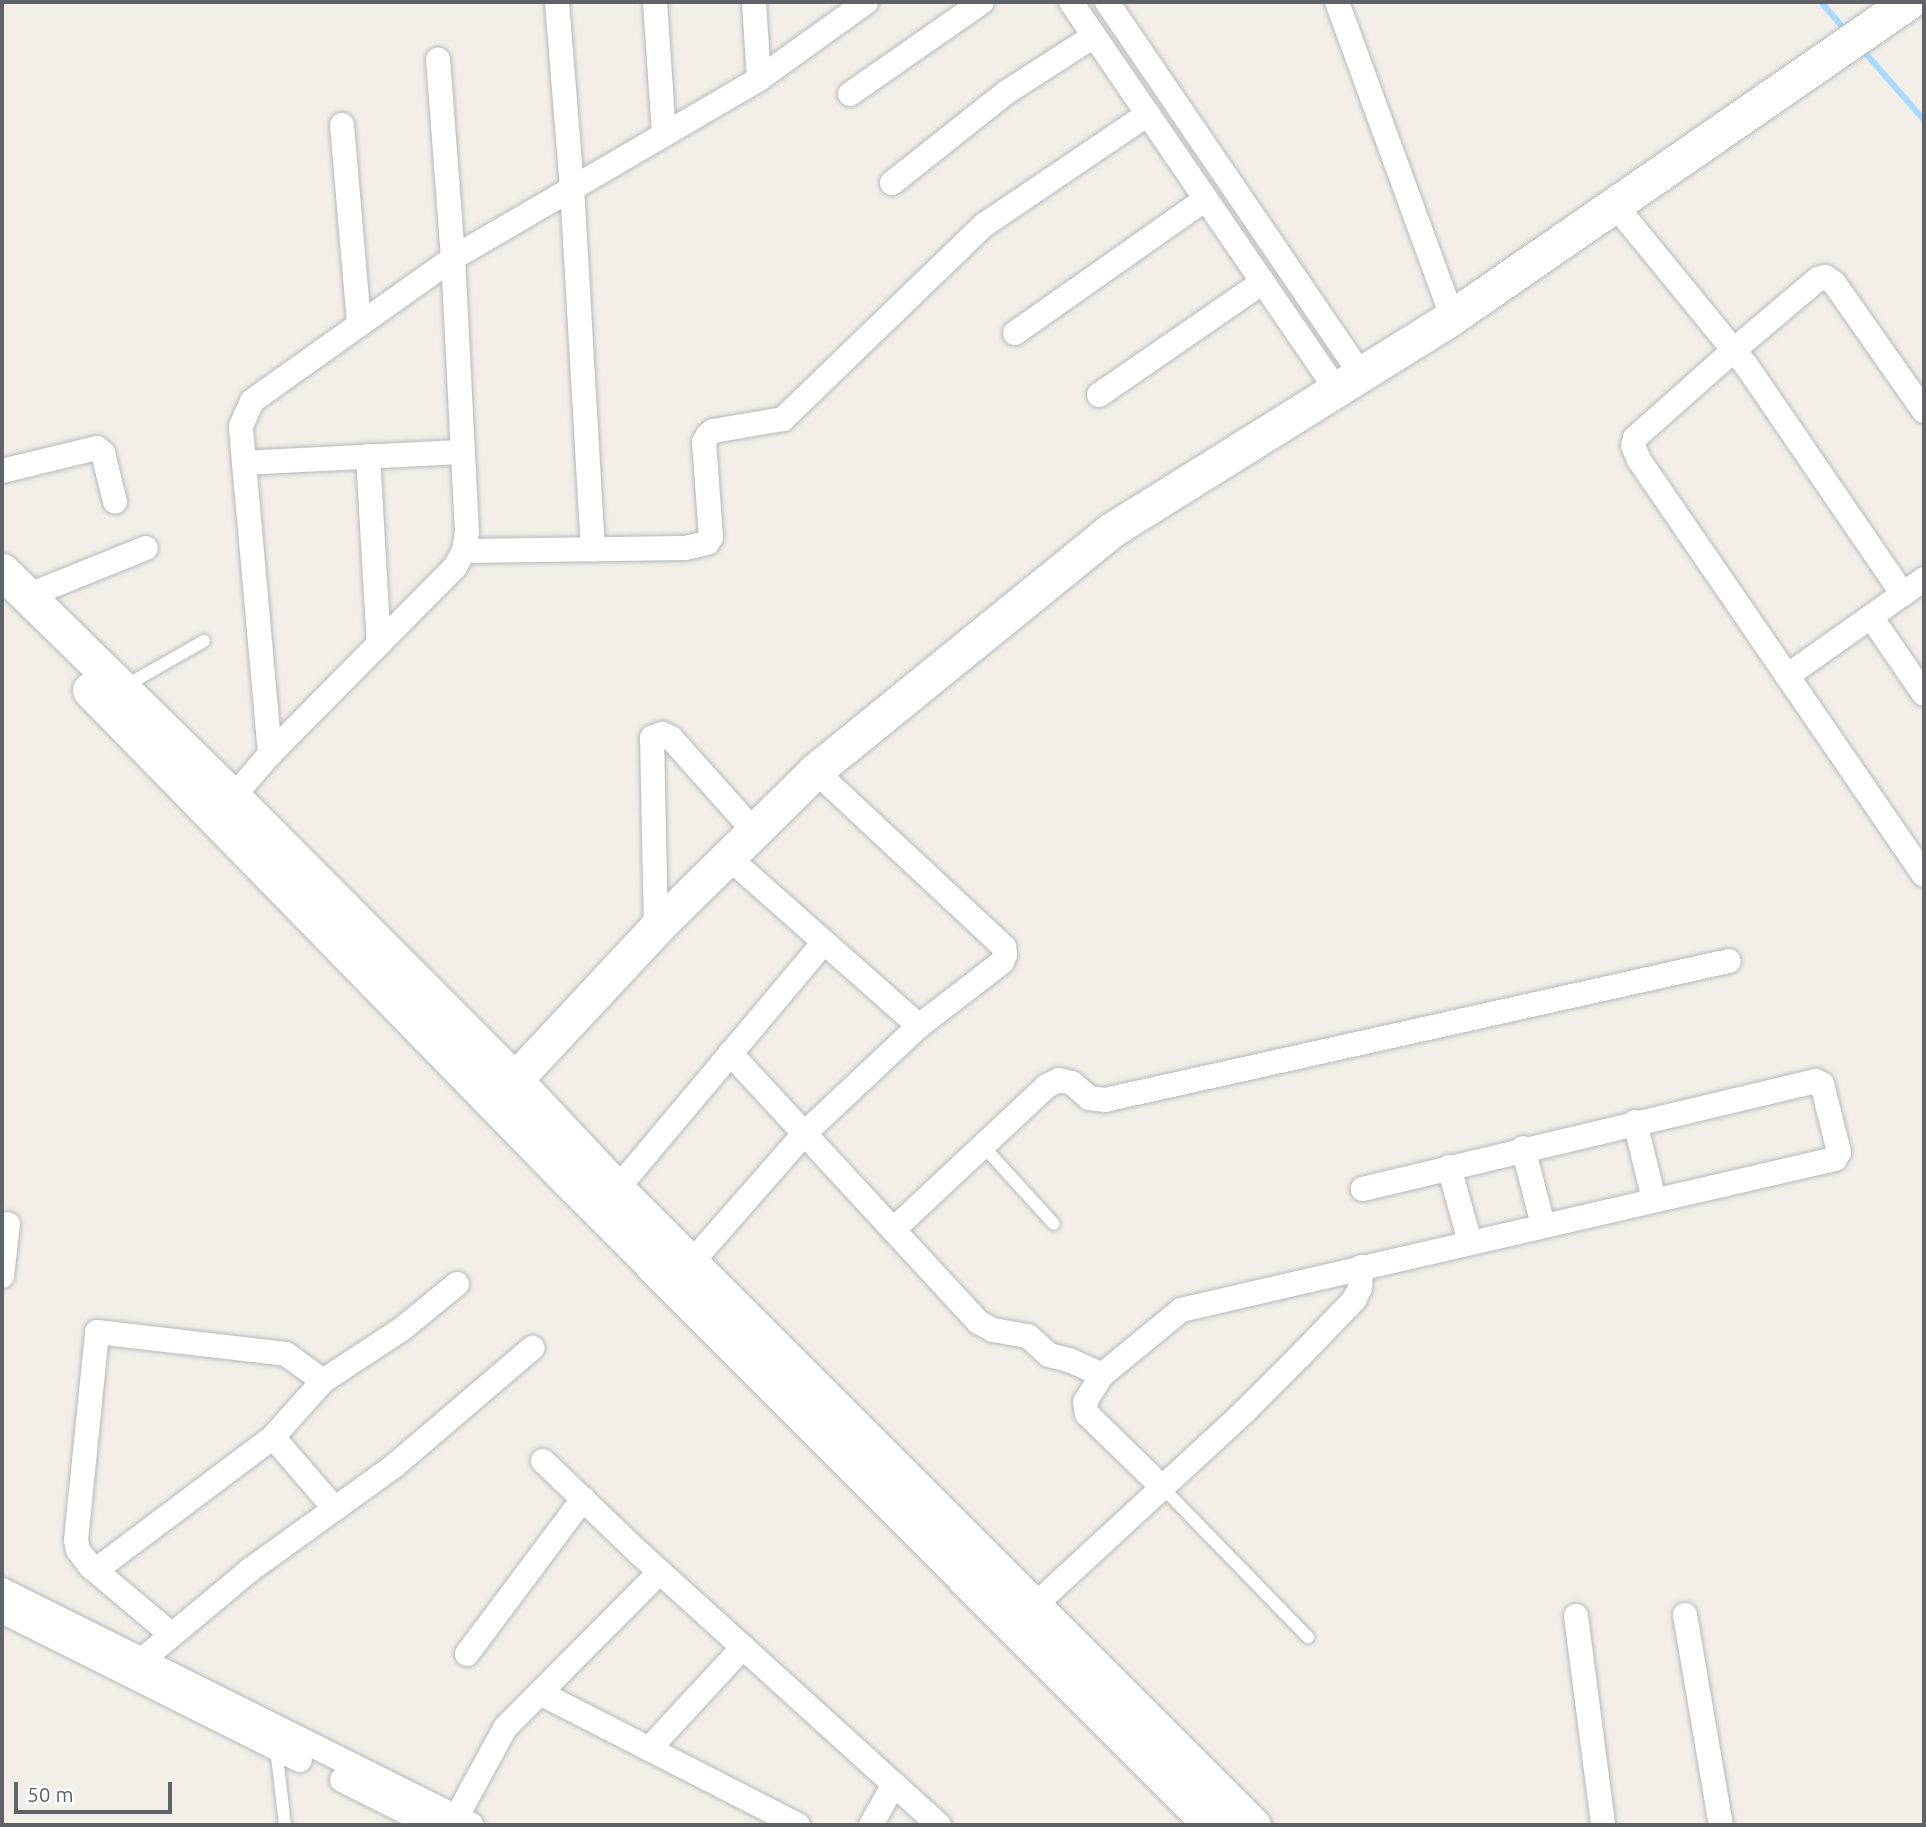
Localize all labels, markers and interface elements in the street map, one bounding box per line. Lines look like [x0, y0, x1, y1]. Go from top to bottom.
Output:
scale bar [18, 1768, 175, 1812]
text: 50 m [27, 1782, 74, 1806]

